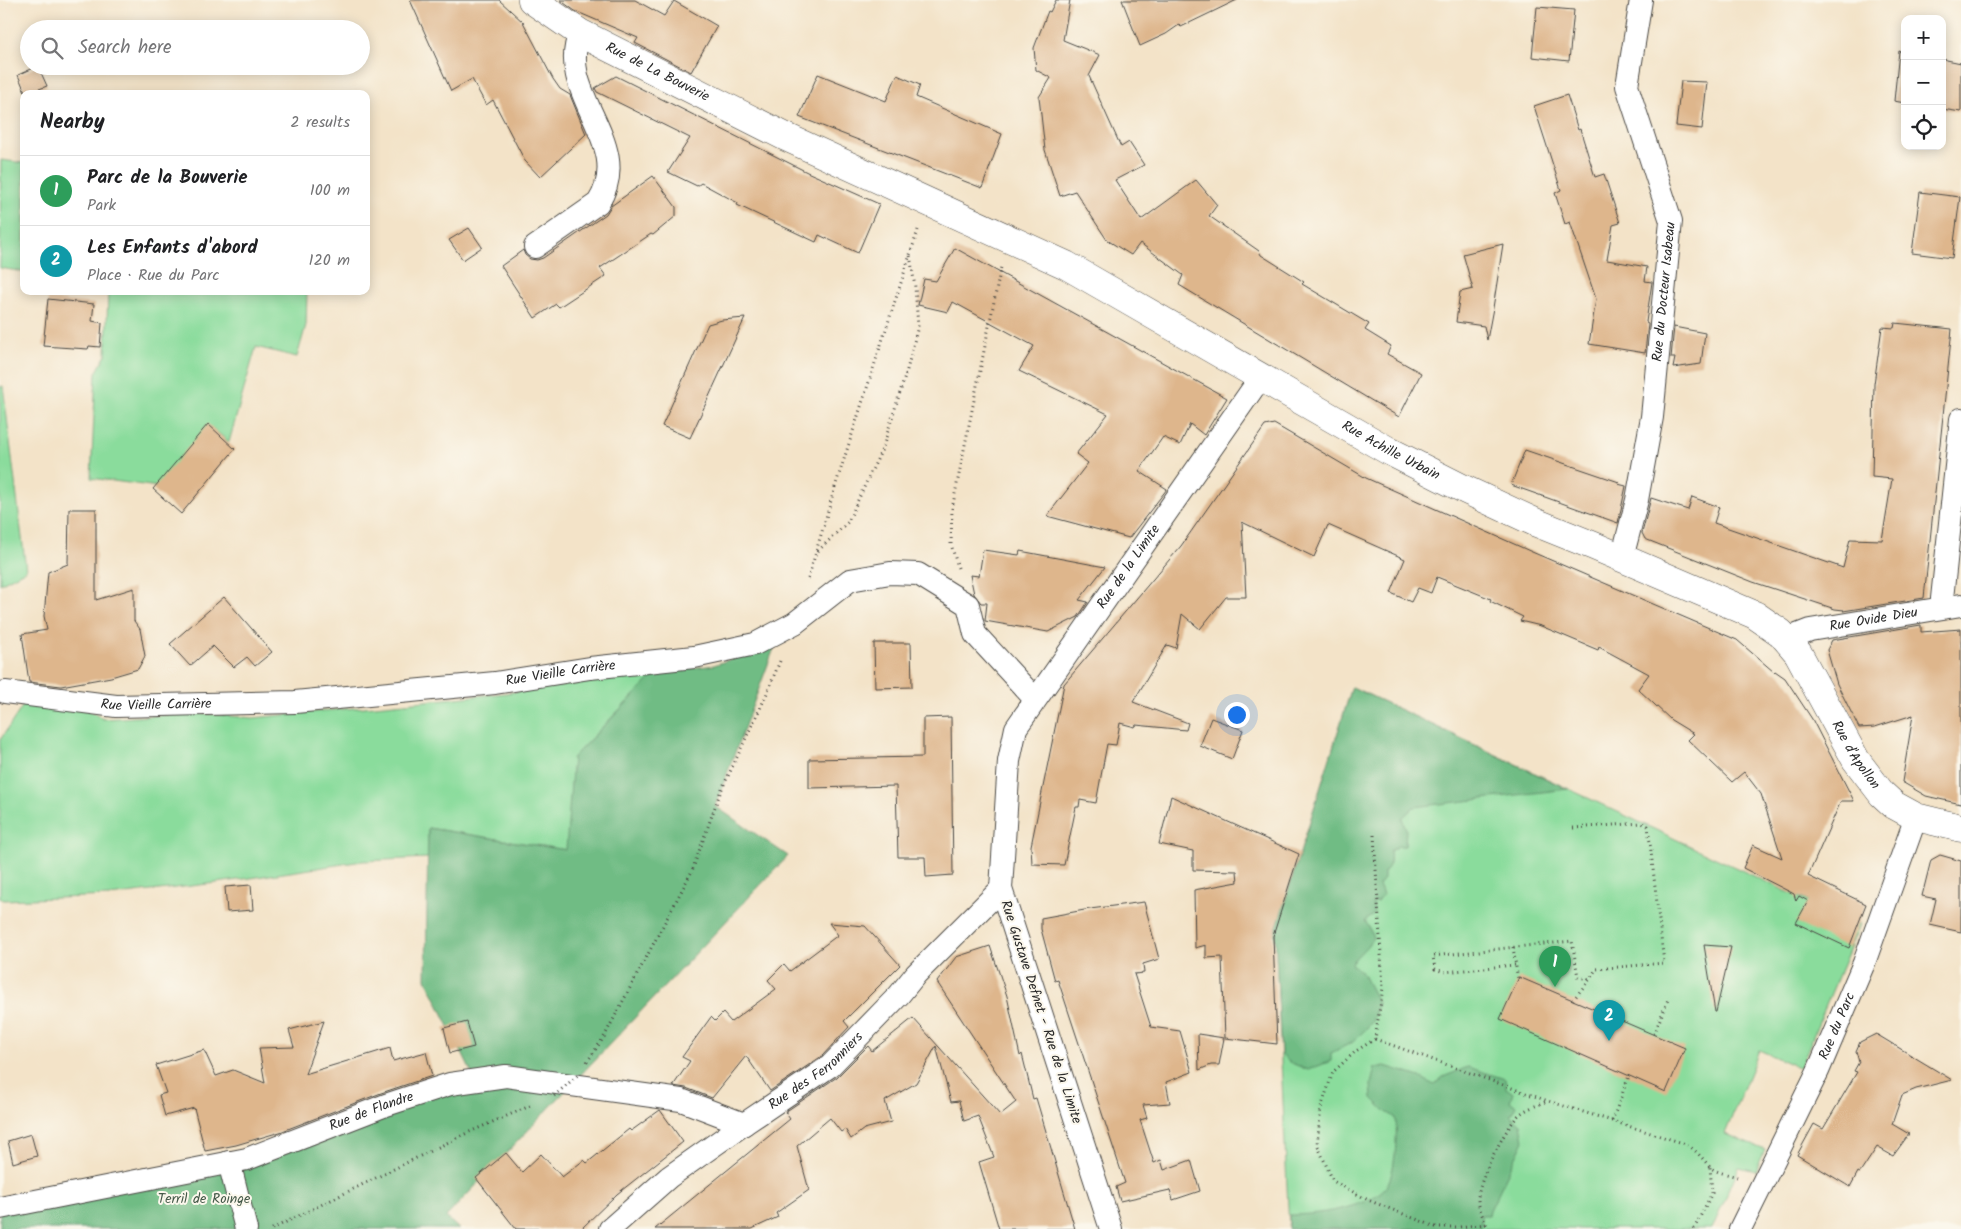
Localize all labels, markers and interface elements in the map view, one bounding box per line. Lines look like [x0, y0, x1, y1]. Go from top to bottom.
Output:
map controls [1901, 15, 1946, 150]
button: + [1901, 15, 1946, 60]
search box [20, 20, 370, 75]
text: Search here [78, 33, 172, 63]
icon: search [38, 34, 66, 62]
street label: Rue de La Bouverie [602, 37, 714, 108]
button: − [1901, 60, 1946, 105]
button: locate [1901, 105, 1946, 150]
text: Nearby [40, 106, 105, 139]
text: 2 results [290, 110, 350, 135]
text: Parc de la Bouverie [87, 163, 248, 193]
text: 1 [54, 178, 58, 203]
text: 100 m [310, 178, 350, 203]
text: Park [87, 193, 116, 218]
street label: Rue du Docteur Isabeau [1646, 221, 1682, 363]
text: Les Enfants d'abord [87, 233, 258, 263]
text: 2 [51, 248, 61, 273]
text: 120 m [309, 248, 350, 273]
text: Place · Rue du Parc [87, 263, 219, 288]
street label: Rue Achille Urbain [1337, 415, 1444, 486]
street label: Rue de la Limite [1091, 519, 1166, 613]
street label: Rue Ovide Dieu [1828, 601, 1919, 638]
street label: Rue Vieille Carrière [504, 654, 617, 692]
street label: Rue Vieille Carrière [99, 693, 212, 717]
your location [1224, 702, 1250, 728]
street label: Rue d'Apollon [1826, 717, 1886, 794]
street label: Rue Gustave Defnet - Rue de la Limite [994, 897, 1088, 1127]
pin: 1 [1539, 946, 1571, 987]
street label: Rue du Parc [1813, 989, 1861, 1063]
pin: 2 [1593, 1000, 1625, 1041]
street label: Rue des Ferronniers [764, 1027, 869, 1116]
street label: Rue de Flandre [326, 1085, 417, 1137]
park label: Terril de Roinge [158, 1188, 251, 1210]

